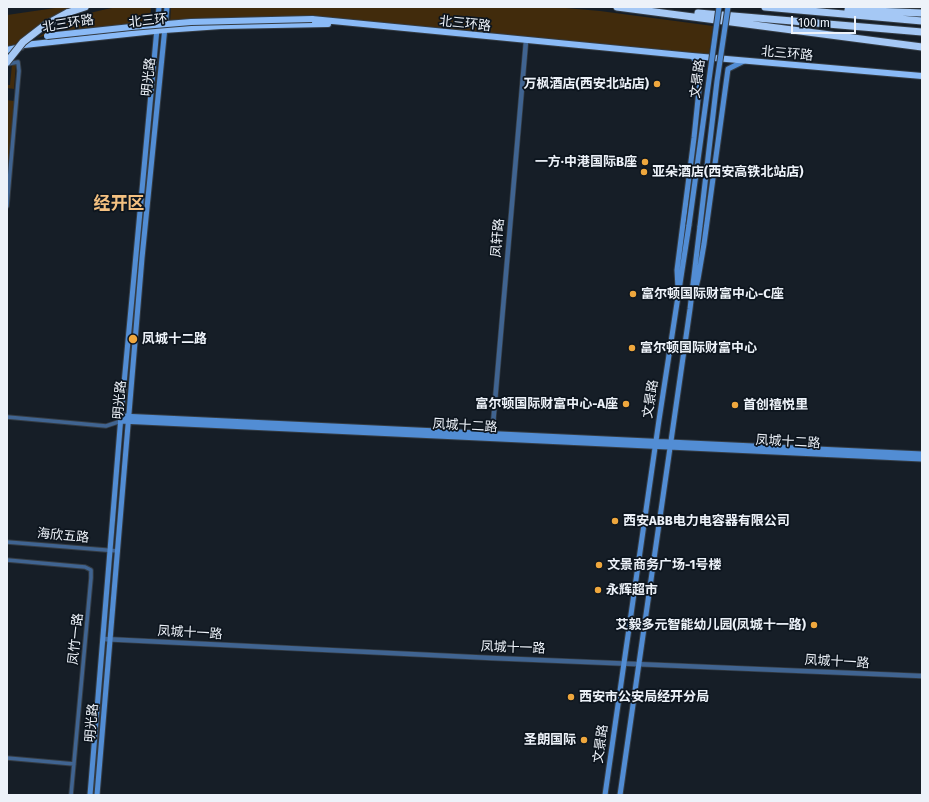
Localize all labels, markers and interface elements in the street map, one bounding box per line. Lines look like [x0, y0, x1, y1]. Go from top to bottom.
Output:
scale bar [793, 8, 858, 34]
street label: 北三环 [128, 11, 168, 31]
street label: 北三环路 [41, 12, 95, 36]
street label: 北三环路 [438, 14, 492, 34]
text: 100 m [798, 16, 830, 30]
street label: 北三环路 [760, 44, 814, 64]
street label: 明光路 [139, 57, 159, 97]
street label: 文景路 [688, 59, 708, 99]
place label: 万枫酒店(西安北站店) [524, 76, 649, 92]
marker: 万枫酒店(西安北站店) [652, 79, 662, 89]
place label: 一方·中港国际B座 [535, 154, 637, 170]
marker: 一方·中港国际B座 [640, 157, 650, 167]
place label: 亚朵酒店(西安高铁北站店) [652, 164, 803, 180]
marker: 亚朵酒店(西安高铁北站店) [639, 167, 649, 177]
district label: 经开区 [94, 194, 144, 214]
street label: 凤轩路 [489, 218, 507, 258]
place label: 富尔顿国际财富中心-C座 [641, 286, 784, 302]
marker: 富尔顿国际财富中心-C座 [628, 289, 638, 299]
place label: 凤城十二路 [142, 331, 207, 347]
marker: 凤城十二路 [127, 333, 139, 345]
place label: 富尔顿国际财富中心 [640, 340, 757, 356]
marker: 富尔顿国际财富中心 [627, 343, 637, 353]
street label: 文景路 [640, 379, 662, 419]
street label: 明光路 [111, 380, 129, 420]
place label: 富尔顿国际财富中心-A座 [475, 396, 618, 412]
place label: 首创禧悦里 [743, 397, 808, 413]
marker: 富尔顿国际财富中心-A座 [621, 399, 631, 409]
marker: 首创禧悦里 [730, 400, 740, 410]
street label: 凤城十二路 [432, 417, 498, 435]
street label: 凤城十二路 [755, 433, 821, 451]
place label: 西安ABB电力电容器有限公司 [623, 513, 790, 529]
marker: 西安ABB电力电容器有限公司 [610, 516, 620, 526]
street label: 海欣五路 [36, 526, 90, 546]
place label: 文景商务广场-1号楼 [607, 557, 721, 573]
marker: 文景商务广场-1号楼 [594, 560, 604, 570]
place label: 永辉超市 [606, 582, 658, 598]
marker: 永辉超市 [593, 585, 603, 595]
street label: 凤竹一路 [66, 612, 86, 666]
place label: 艾毅多元智能幼儿园(凤城十一路) [616, 617, 806, 633]
marker: 艾毅多元智能幼儿园(凤城十一路) [809, 620, 819, 630]
street label: 凤城十一路 [157, 624, 223, 642]
street label: 凤城十一路 [480, 639, 546, 657]
street label: 凤城十一路 [804, 653, 870, 671]
place label: 西安市公安局经开分局 [579, 689, 709, 705]
marker: 西安市公安局经开分局 [566, 692, 576, 702]
street label: 明光路 [83, 703, 101, 743]
street label: 文景路 [591, 724, 611, 764]
place label: 圣朗国际 [524, 732, 576, 748]
marker: 圣朗国际 [579, 735, 589, 745]

